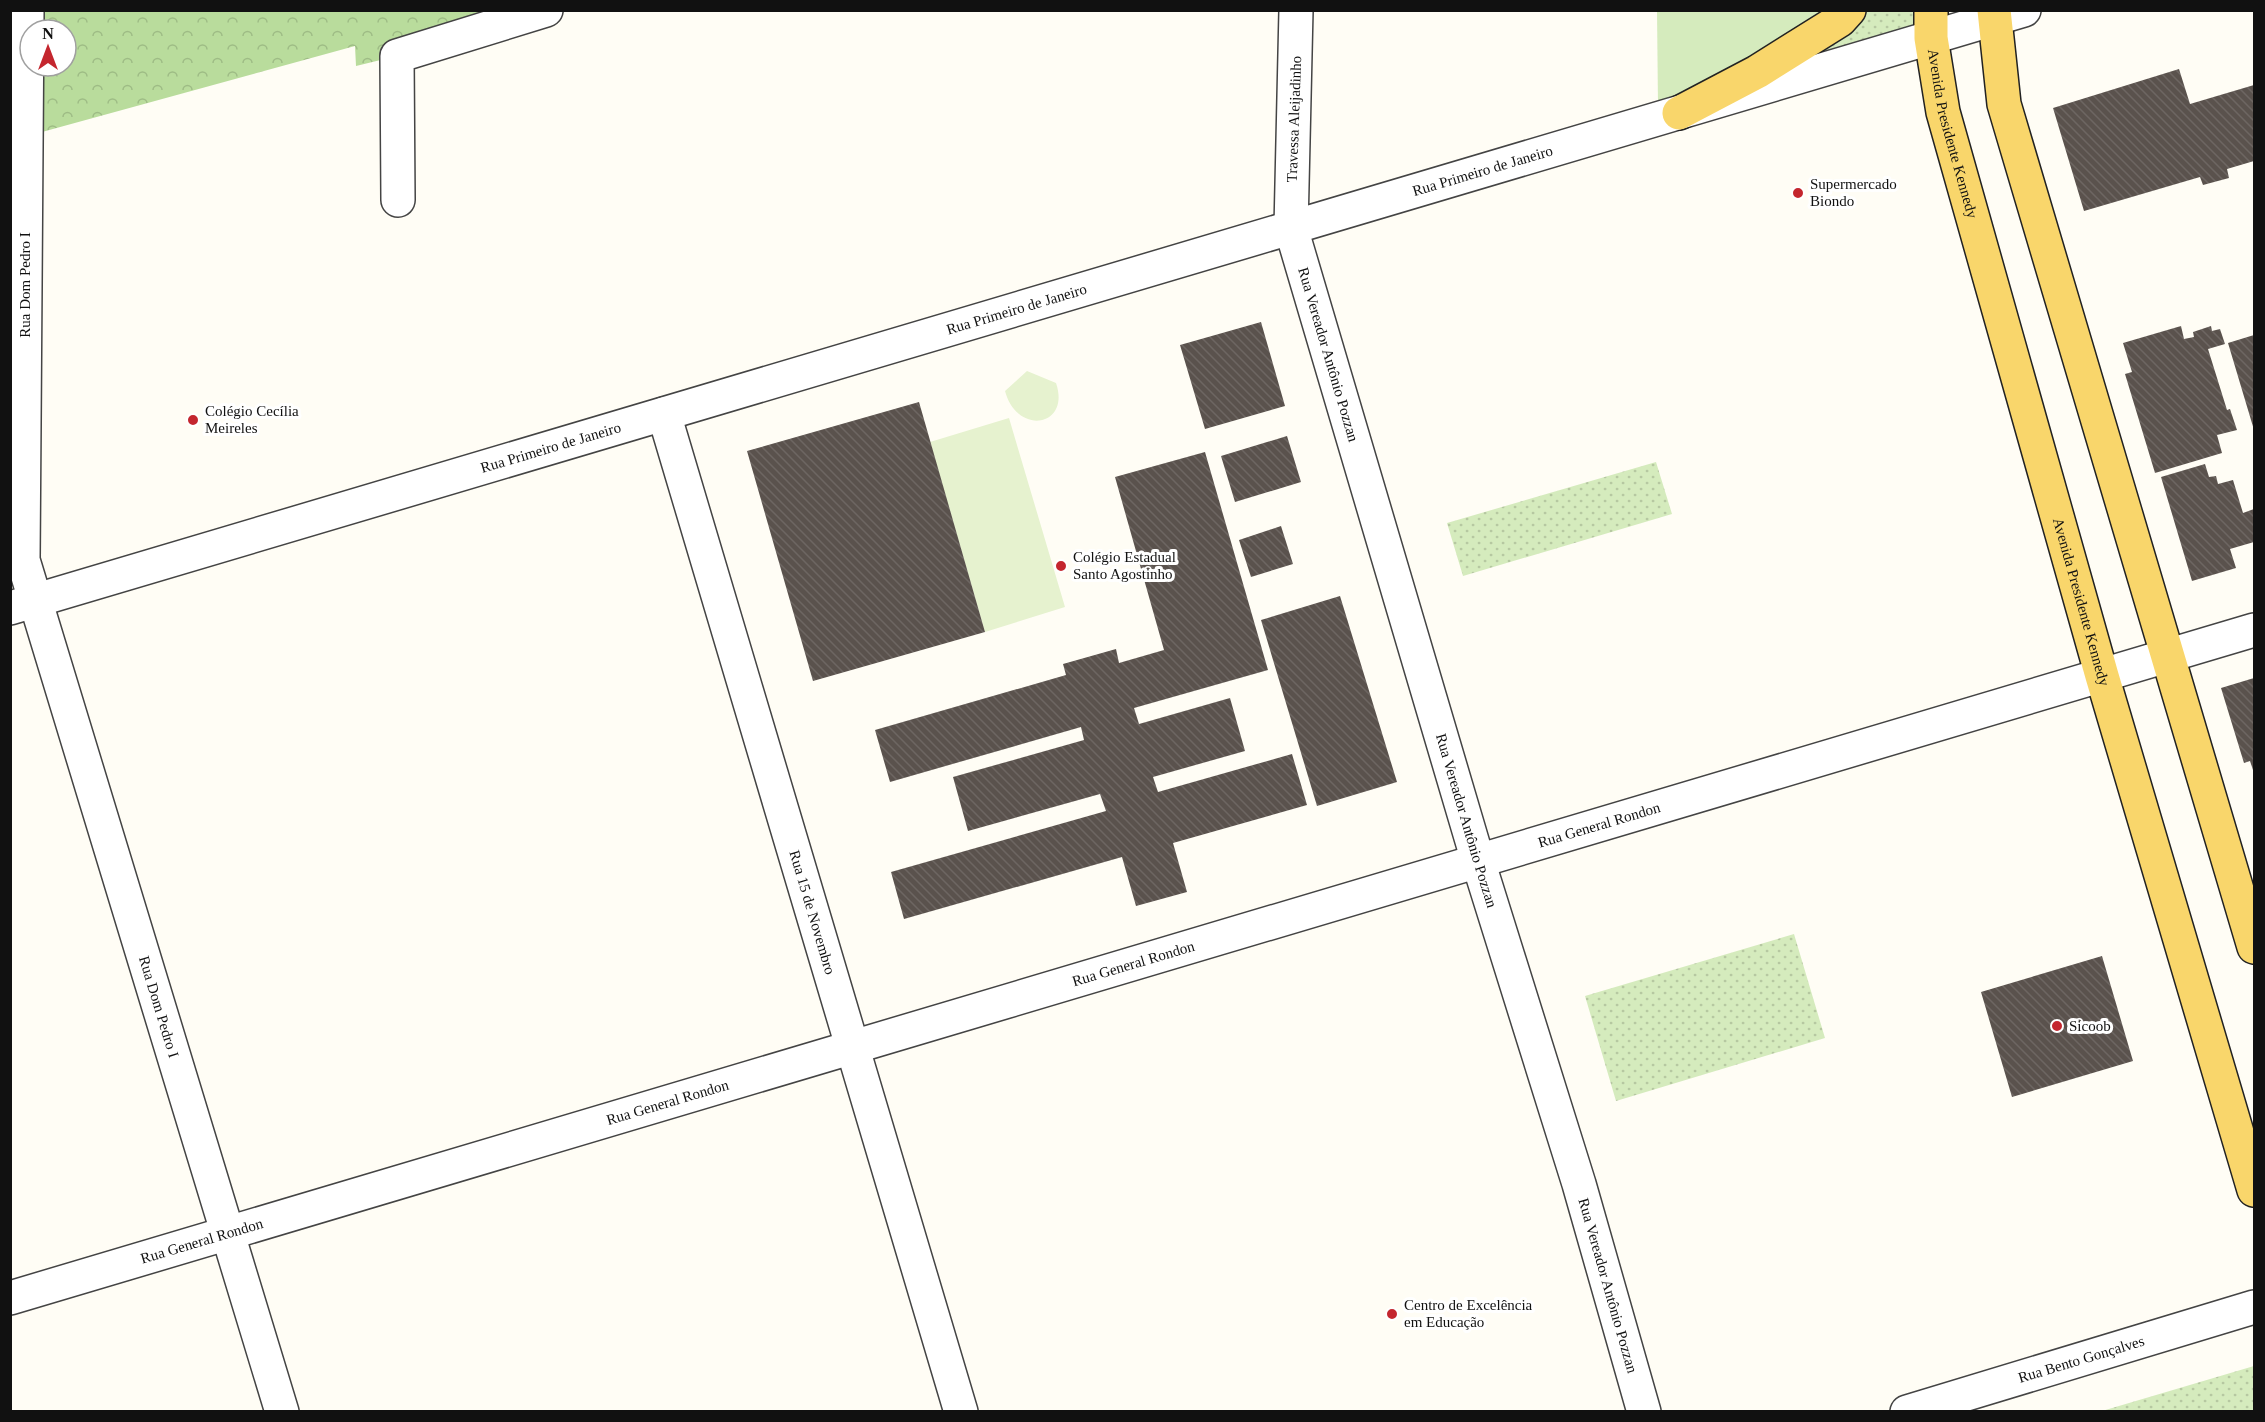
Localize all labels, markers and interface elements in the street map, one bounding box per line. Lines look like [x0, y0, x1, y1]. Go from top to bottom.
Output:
north arrow [18, 18, 78, 78]
text: N [42, 25, 54, 42]
street label: Avenida Presidente Kennedy [1925, 48, 1981, 221]
street label: Travessa Aleijadinho [1284, 55, 1304, 183]
street label: Rua Primeiro de Janeiro [1410, 142, 1554, 199]
place label: Supermercado Biondo [1810, 176, 1897, 209]
marker: Supermercado Biondo [1791, 186, 1805, 200]
street label: Rua Dom Pedro I [17, 232, 33, 338]
street label: Rua Vereador Antônio Pozzan [1295, 265, 1362, 444]
street label: Rua Primeiro de Janeiro [945, 281, 1089, 338]
place label: Colégio Cecília Meireles [205, 403, 299, 436]
marker: Colégio Cecília Meireles [186, 413, 200, 427]
street label: Rua Primeiro de Janeiro [479, 419, 623, 476]
street label: Avenida Presidente Kennedy [2050, 516, 2113, 688]
place label: Colégio Estadual Santo Agostinho [1073, 549, 1176, 582]
marker: Colégio Estadual Santo Agostinho [1054, 559, 1068, 573]
street label: Rua Vereador Antônio Pozzan [1433, 732, 1500, 910]
street label: Rua General Rondon [1536, 799, 1663, 851]
street label: Rua 15 de Novembro [786, 848, 838, 976]
street label: Rua General Rondon [1070, 938, 1197, 989]
street label: Rua Dom Pedro I [136, 954, 182, 1060]
place label: Sicoob [2069, 1018, 2111, 1034]
marker: Sicoob [2050, 1019, 2064, 1033]
street label: Rua General Rondon [604, 1076, 731, 1128]
street label: Rua Vereador Antônio Pozzan [1575, 1196, 1641, 1375]
street label: Rua General Rondon [139, 1215, 265, 1267]
place label: Centro de Excelência em Educação [1404, 1297, 1533, 1330]
marker: Centro de Excelência em Educação [1385, 1307, 1399, 1321]
street label: Rua Bento Gonçalves [2016, 1333, 2146, 1386]

